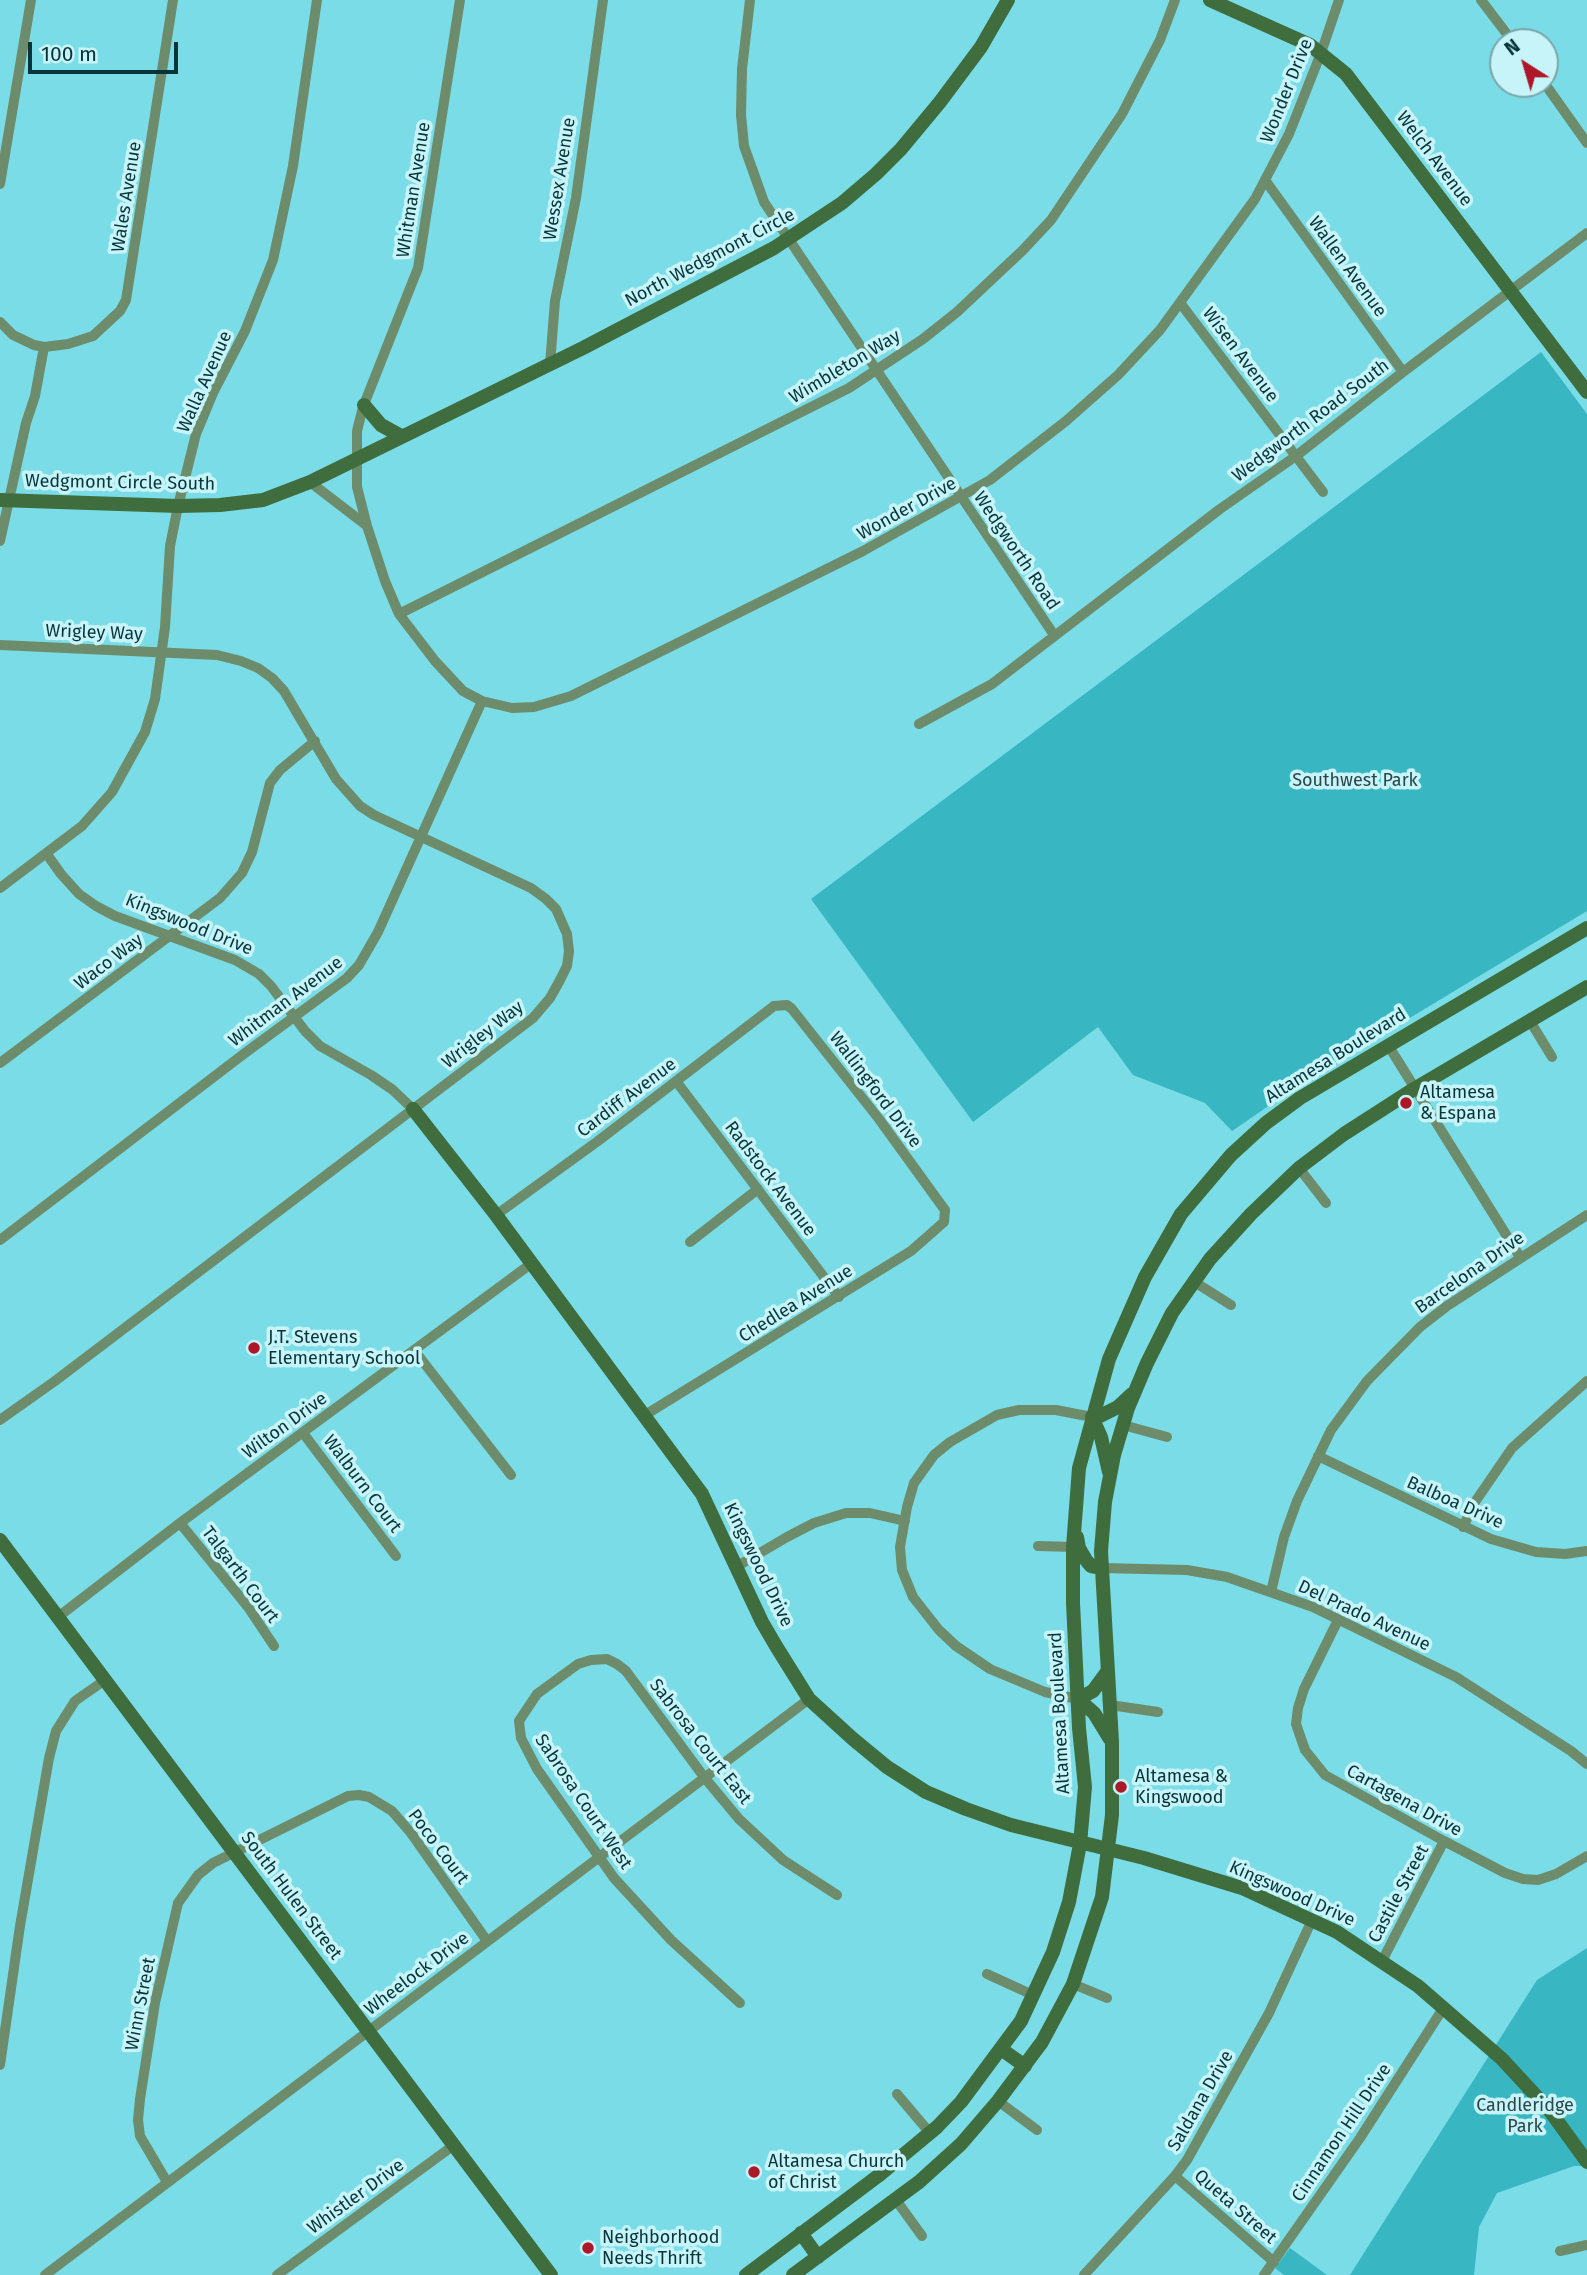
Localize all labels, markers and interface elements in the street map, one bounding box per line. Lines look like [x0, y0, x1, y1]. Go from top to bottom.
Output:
scale bar [32, 28, 182, 72]
north arrow [1489, 28, 1559, 98]
text: N [1500, 34, 1524, 60]
street label: Wonder Drive [1256, 36, 1318, 146]
text: 100 m [41, 41, 97, 67]
street label: Welch Avenue [1391, 107, 1477, 211]
street label: Wessex Avenue [540, 116, 580, 242]
street label: Whitman Avenue [393, 121, 435, 259]
street label: Wales Avenue [108, 140, 146, 254]
street label: North Wedgmont Circle [621, 204, 799, 312]
street label: Wallen Avenue [1303, 212, 1391, 322]
street label: Wisen Avenue [1197, 303, 1283, 407]
street label: Wimbleton Way [786, 325, 904, 409]
street label: Walla Avenue [173, 328, 237, 436]
street label: Wedgworth Road South [1228, 355, 1394, 487]
street label: Wedgmont Circle South [25, 471, 215, 495]
street label: Wonder Drive [854, 473, 960, 545]
street label: Wedgworth Road [968, 488, 1064, 614]
street label: Wrigley Way [45, 621, 143, 645]
park label: Southwest Park [1292, 770, 1418, 792]
street label: Kingswood Drive [122, 890, 256, 960]
street label: Waco Way [70, 929, 148, 995]
street label: Whitman Avenue [225, 952, 347, 1052]
street label: Wrigley Way [438, 997, 528, 1073]
street label: Altamesa Boulevard [1262, 1004, 1410, 1108]
street label: Wallingford Drive [824, 1028, 926, 1152]
street label: Cardiff Avenue [573, 1054, 681, 1142]
place label: Altamesa & Espana [1420, 1082, 1496, 1124]
marker: Altamesa & Espana [1398, 1095, 1414, 1111]
street label: Radstock Avenue [720, 1117, 820, 1241]
street label: Barcelona Drive [1411, 1227, 1529, 1319]
street label: Chedlea Avenue [735, 1260, 857, 1348]
place label: J.T. Stevens Elementary School [268, 1327, 420, 1370]
marker: J.T. Stevens Elementary School [246, 1340, 262, 1356]
street label: Wilton Drive [238, 1388, 332, 1464]
street label: Walburn Court [318, 1431, 406, 1537]
street label: Balboa Drive [1403, 1472, 1507, 1534]
street label: Kingswood Drive [719, 1499, 797, 1631]
street label: Talgarth Court [197, 1523, 283, 1627]
street label: Del Prado Avenue [1294, 1576, 1434, 1656]
street label: Altamesa Boulevard [1045, 1631, 1075, 1795]
street label: Sabrosa Court East [644, 1675, 756, 1809]
street label: Sabrosa Court West [530, 1730, 636, 1874]
street label: Cartagena Drive [1342, 1760, 1466, 1842]
place label: Altamesa & Kingswood [1135, 1766, 1228, 1809]
marker: Altamesa & Kingswood [1113, 1779, 1129, 1795]
street label: Poco Court [403, 1805, 473, 1889]
street label: South Hulen Street [236, 1828, 346, 1964]
street label: Castile Street [1364, 1841, 1434, 1947]
street label: Kingswood Drive [1226, 1857, 1358, 1931]
street label: Wheelock Drive [360, 1928, 474, 2020]
street label: Winn Street [121, 1955, 161, 2053]
street label: Saldana Drive [1164, 2047, 1238, 2155]
street label: Cinnamon Hill Drive [1288, 2060, 1396, 2206]
park label: Candleridge Park [1476, 2095, 1574, 2138]
place label: Altamesa Church of Christ [768, 2151, 904, 2194]
street label: Whistler Drive [303, 2155, 409, 2239]
marker: Altamesa Church of Christ [746, 2164, 762, 2180]
street label: Queta Street [1189, 2165, 1281, 2249]
place label: Neighborhood Needs Thrift [602, 2227, 720, 2270]
marker: Neighborhood Needs Thrift [580, 2240, 596, 2256]

